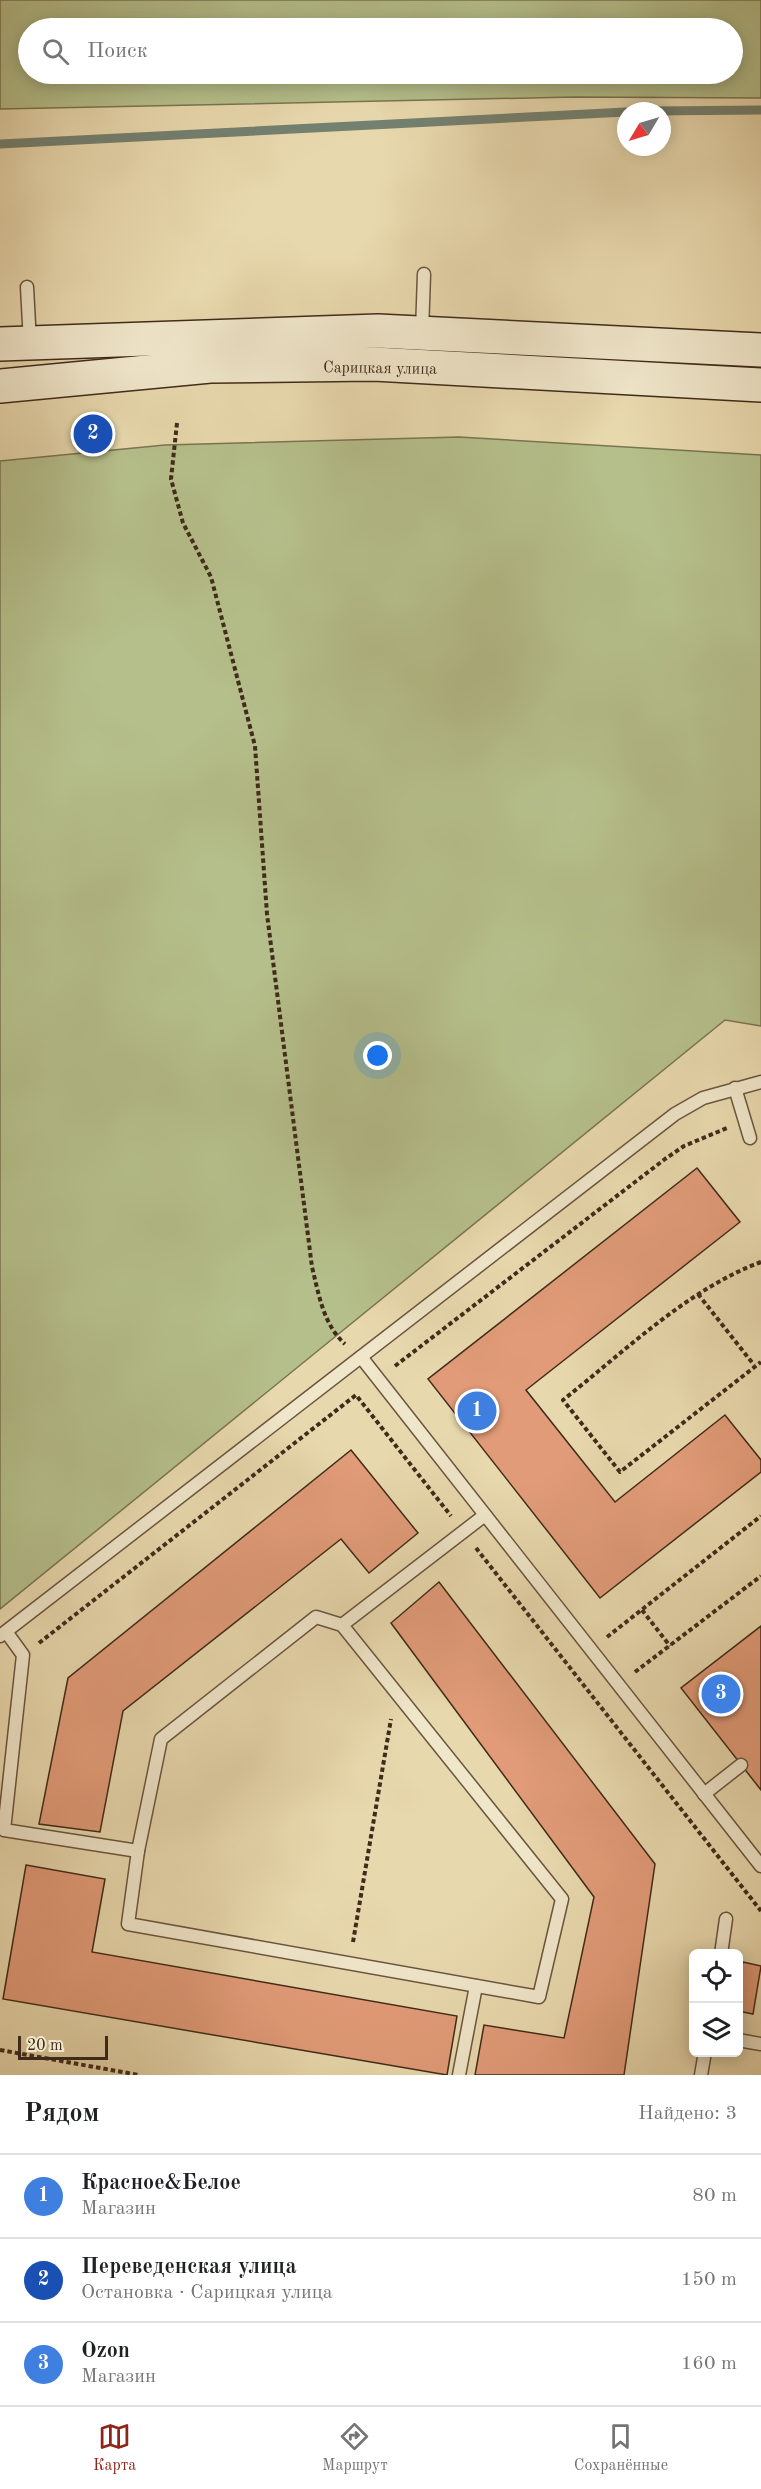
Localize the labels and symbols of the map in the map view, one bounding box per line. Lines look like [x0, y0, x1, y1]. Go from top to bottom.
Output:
north arrow [617, 102, 671, 156]
street label: Сарицкая улица [323, 360, 437, 378]
pin: 2 [74, 412, 112, 456]
your location [363, 1041, 392, 1070]
pin: 1 [458, 1388, 496, 1434]
pin: 3 [702, 1672, 740, 1716]
scale bar [18, 2033, 108, 2060]

